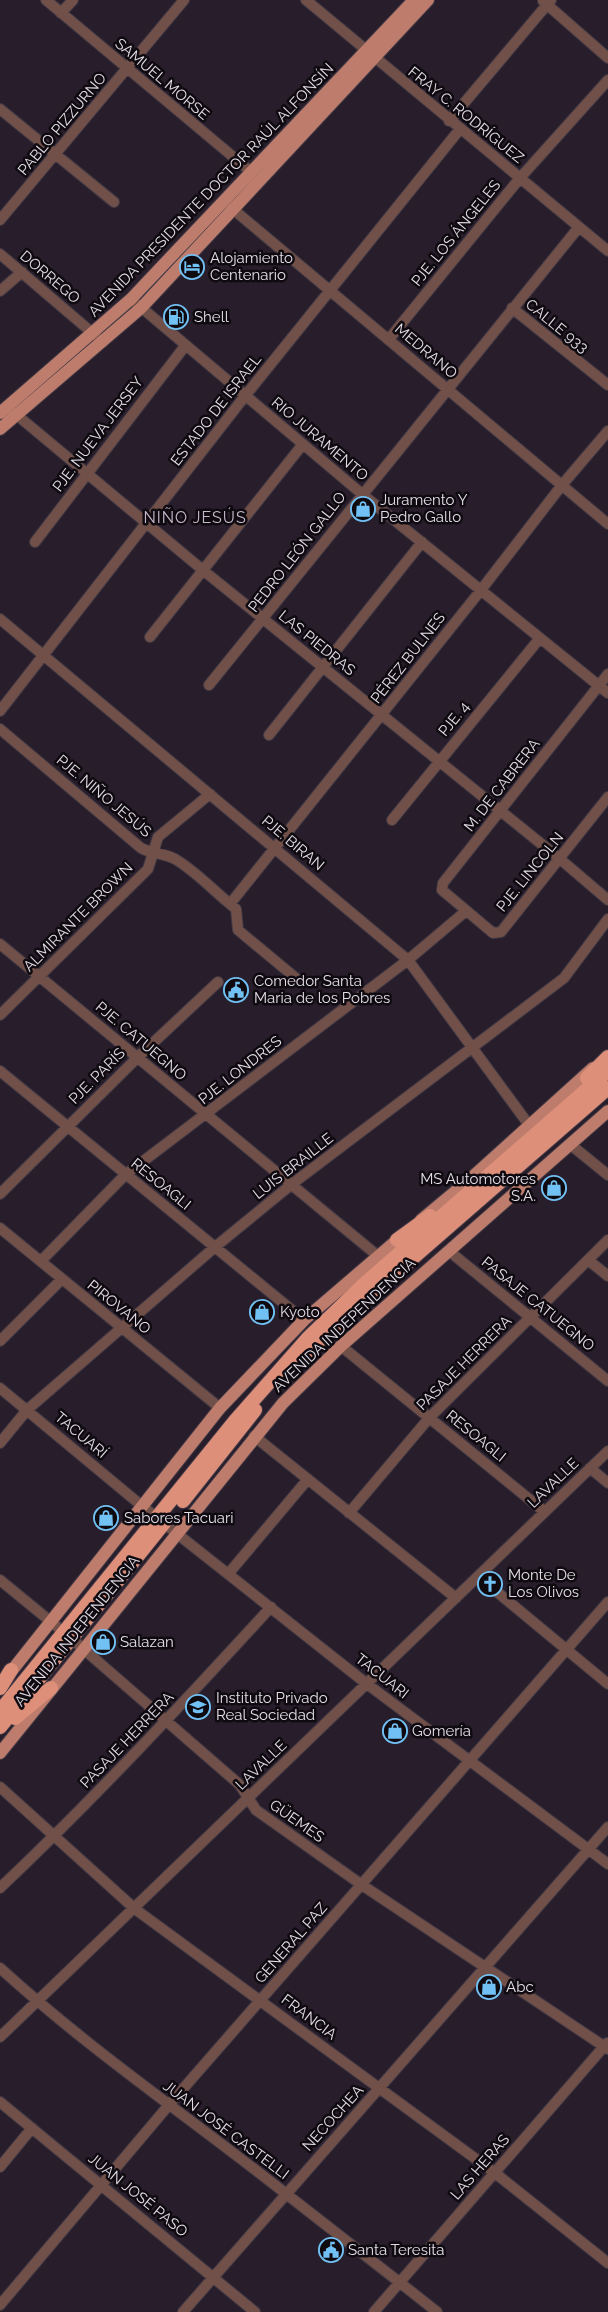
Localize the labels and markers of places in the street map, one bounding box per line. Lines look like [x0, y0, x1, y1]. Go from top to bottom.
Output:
place label: Alojamiento Centenario [210, 249, 293, 284]
hotel icon: Alojamiento Centenario [179, 254, 205, 280]
fuel station icon: Shell [163, 304, 189, 330]
place label: Shell [194, 308, 230, 326]
place label: Juramento Y Pedro Gallo [380, 491, 468, 526]
shop icon: Juramento Y Pedro Gallo [350, 496, 376, 522]
place label: Comedor Santa Maria de los Pobres [254, 972, 390, 1007]
public building icon: Comedor Santa Maria de los Pobres [223, 977, 249, 1003]
place label: MS Automotores S.A. [420, 1170, 536, 1205]
shop icon: MS Automotores S.A. [541, 1175, 567, 1201]
shop icon: Kyoto [249, 1299, 275, 1325]
place label: Kyoto [280, 1303, 320, 1321]
shop icon: Sabores Tacuari [93, 1505, 119, 1531]
place label: Sabores Tacuari [124, 1509, 234, 1527]
place label: Monte De Los Olivos [508, 1566, 579, 1601]
church icon: Monte De Los Olivos [477, 1571, 503, 1597]
shop icon: Salazan [90, 1629, 116, 1655]
place label: Salazan [120, 1633, 174, 1651]
place label: Instituto Privado Real Sociedad [216, 1689, 328, 1724]
school or university icon: Instituto Privado Real Sociedad [185, 1694, 211, 1720]
shop icon: Gomería [382, 1718, 408, 1744]
place label: Gomería [412, 1722, 471, 1740]
shop icon: Abc [476, 1974, 502, 2000]
place label: Abc [506, 1978, 534, 1996]
public building icon: Santa Teresita [318, 2237, 344, 2263]
place label: Santa Teresita [348, 2241, 444, 2259]

